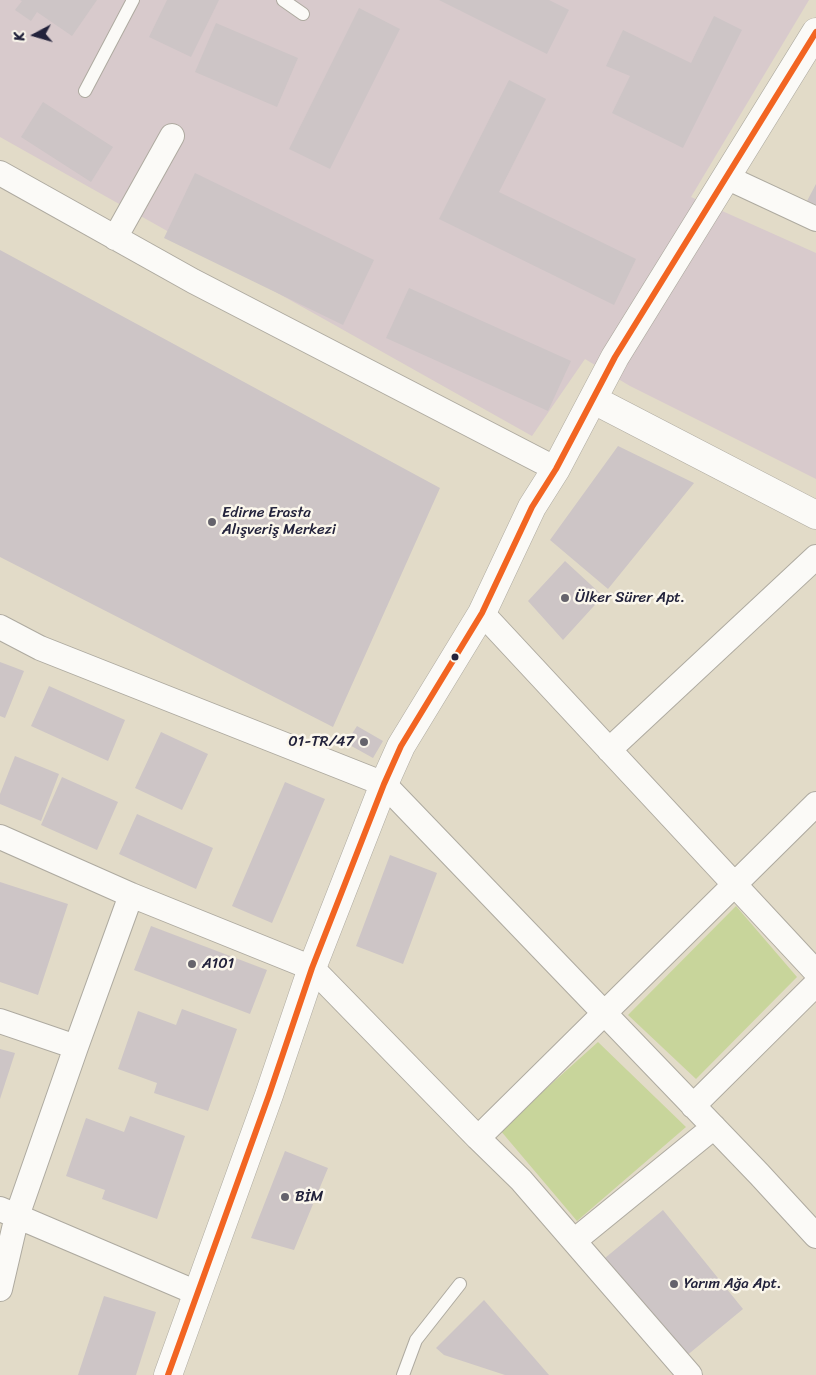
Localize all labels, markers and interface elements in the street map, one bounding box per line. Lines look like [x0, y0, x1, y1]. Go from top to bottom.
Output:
north arrow [10, 10, 60, 60]
text: K [7, 31, 32, 42]
place label: Edirne Erasta Alışveriş Merkezi [222, 504, 336, 539]
marker: Edirne Erasta Alışveriş Merkezi [206, 516, 218, 528]
place label: Ülker Sürer Apt. [575, 589, 685, 607]
marker: Ülker Sürer Apt. [559, 592, 571, 604]
unlabelled marker [450, 652, 460, 662]
place label: 01-TR/47 [288, 733, 354, 751]
marker: 01-TR/47 [358, 736, 370, 748]
place label: A101 [202, 955, 234, 973]
marker: A101 [186, 958, 198, 970]
place label: BİM [295, 1188, 323, 1206]
marker: BİM [279, 1191, 291, 1203]
place label: Yarım Ağa Apt. [684, 1275, 782, 1293]
marker: Yarım Ağa Apt. [668, 1278, 680, 1290]

